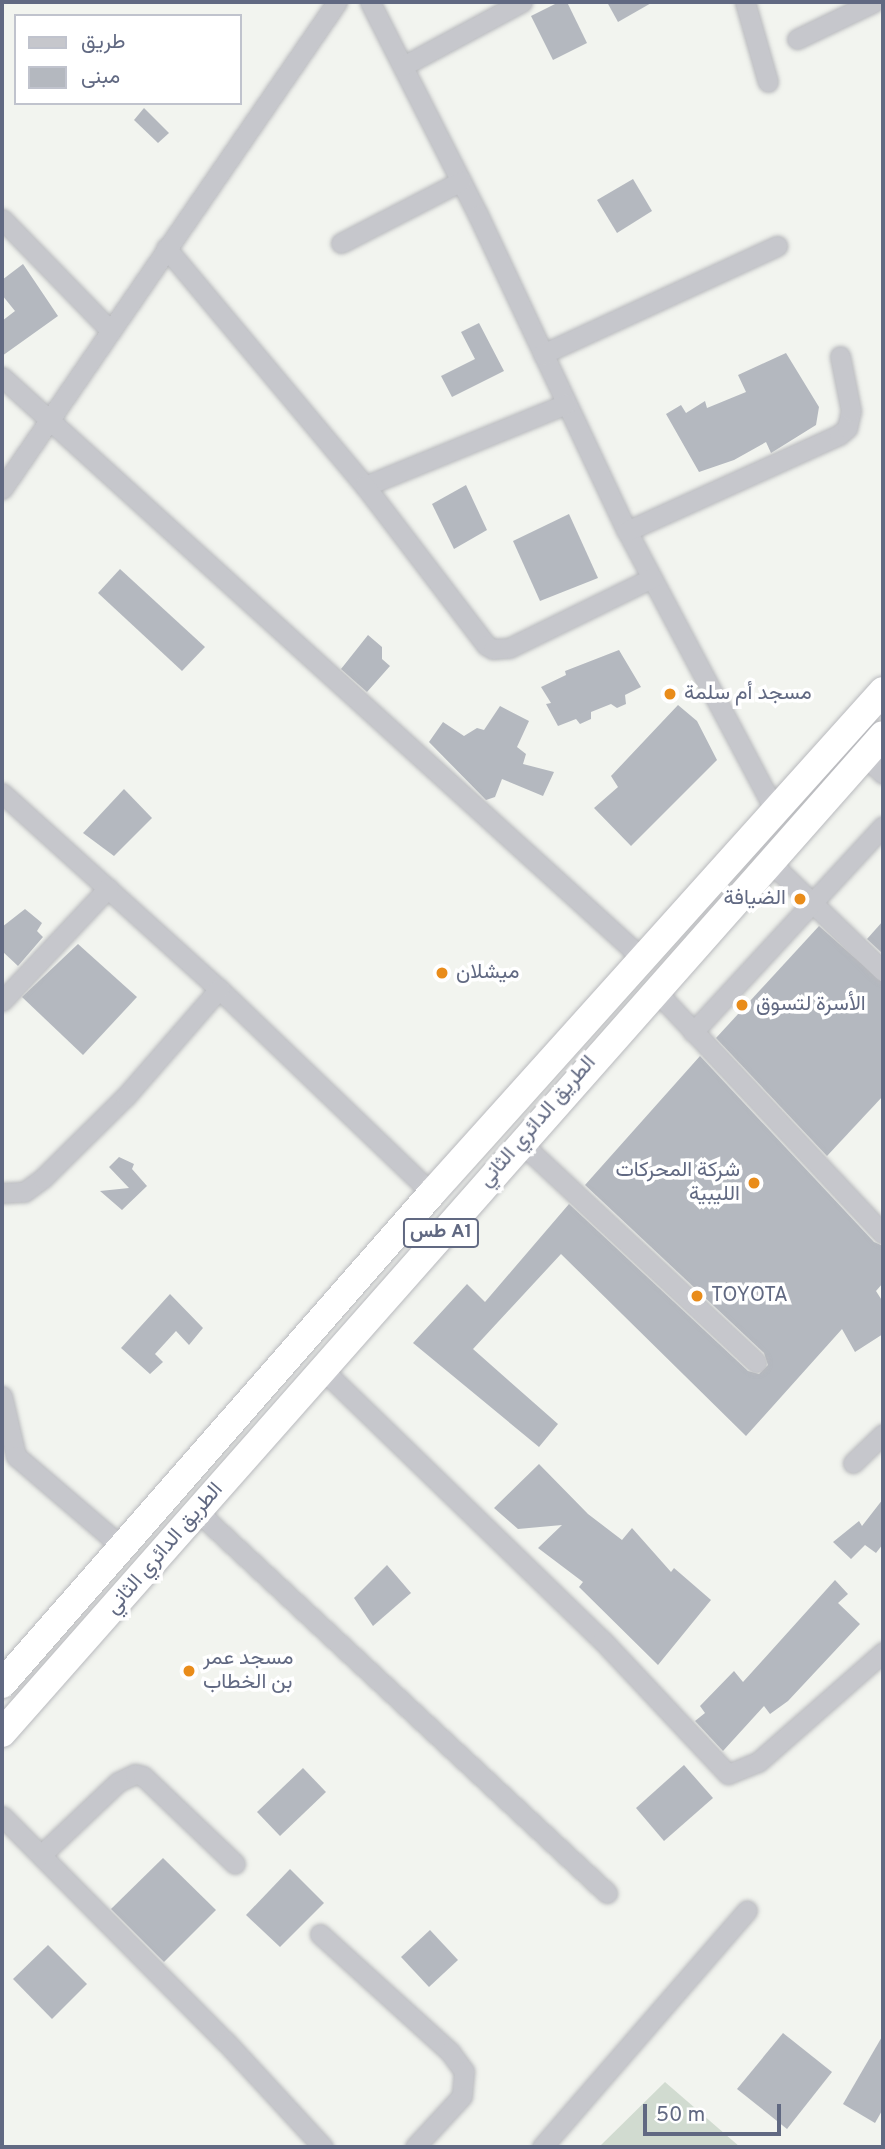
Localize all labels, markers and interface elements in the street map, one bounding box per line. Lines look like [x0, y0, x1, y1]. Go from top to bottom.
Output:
legend [14, 14, 242, 105]
text: طريق [81, 29, 126, 56]
text: مبنى [81, 64, 120, 91]
place label: مسجد أم سلمة [684, 681, 812, 707]
marker: مسجد أم سلمة [662, 686, 678, 702]
place label: الضيافة [723, 886, 786, 912]
marker: الضيافة [792, 891, 808, 907]
place label: ميشلان [456, 960, 519, 986]
marker: ميشلان [434, 965, 450, 981]
place label: الأسرة لتسوق [756, 992, 866, 1018]
marker: الأسرة لتسوق [734, 997, 750, 1013]
street label: الطريق الدائري الثاني [474, 1051, 602, 1193]
place label: شركة المحركات الليبية [616, 1158, 740, 1208]
marker: شركة المحركات الليبية [746, 1175, 762, 1191]
road number: طس A1 [402, 1218, 480, 1248]
place label: TOYOTA [711, 1283, 788, 1309]
marker: TOYOTA [689, 1288, 705, 1304]
street label: الطريق الدائري الثاني [101, 1478, 229, 1620]
place label: مسجد عمر بن الخطاب [203, 1646, 293, 1696]
marker: مسجد عمر بن الخطاب [181, 1663, 197, 1679]
scale bar [647, 2090, 785, 2134]
text: 50 m [656, 2102, 705, 2129]

